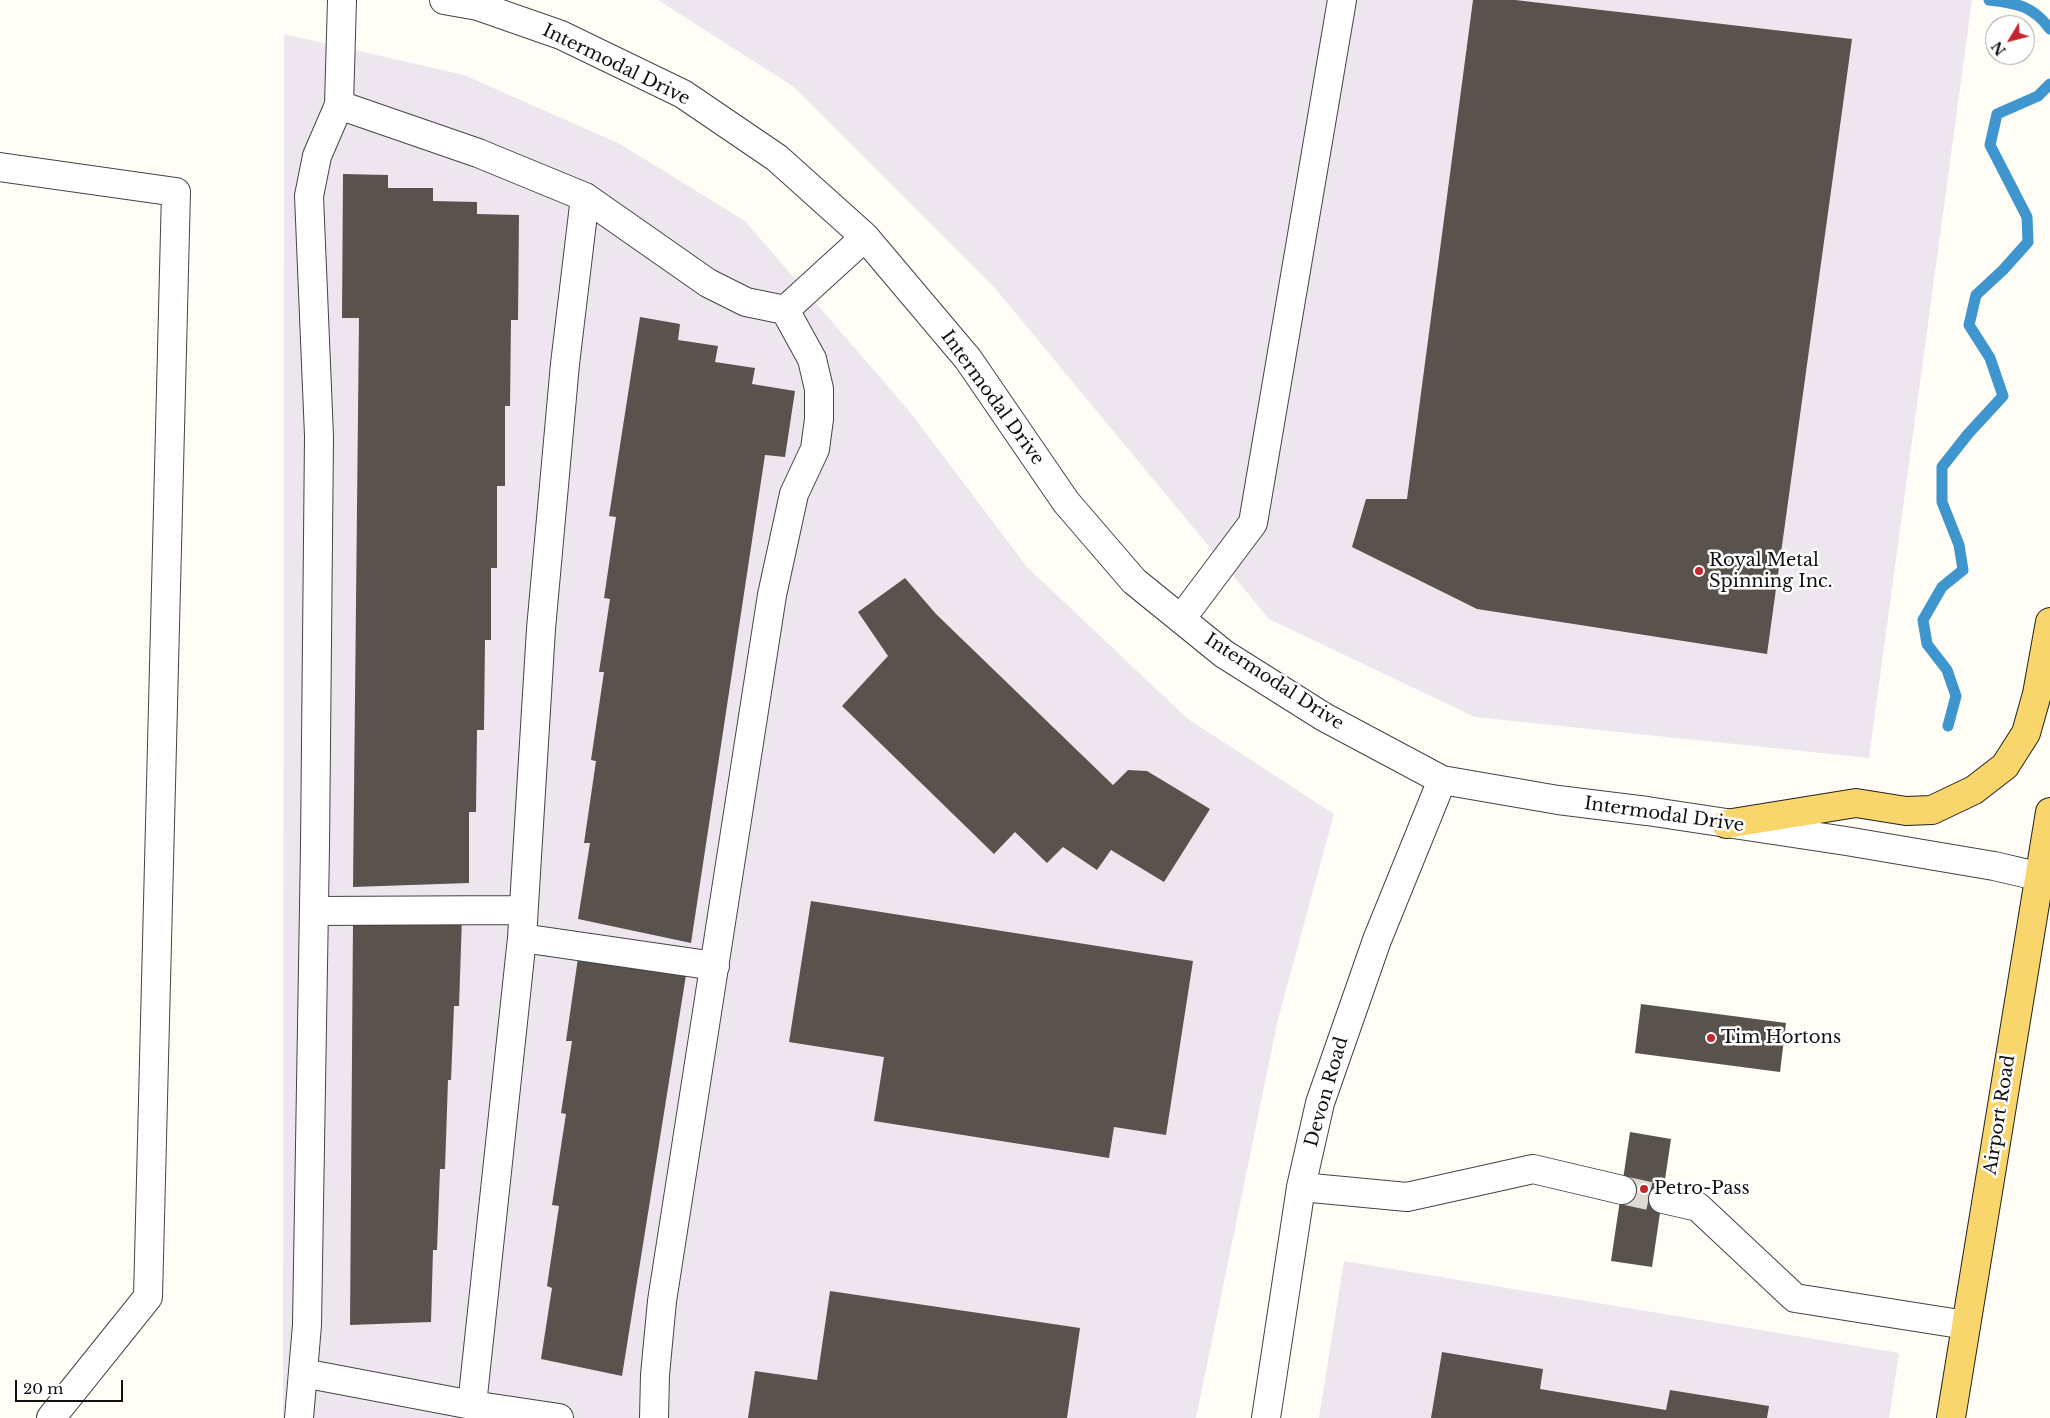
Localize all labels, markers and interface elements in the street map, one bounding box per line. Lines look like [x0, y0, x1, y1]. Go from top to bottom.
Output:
north arrow [1985, 15, 2035, 65]
street label: Intermodal Drive [539, 20, 693, 110]
text: N [1988, 38, 2010, 59]
street label: Intermodal Drive [936, 326, 1048, 470]
place label: Royal Metal Spinning Inc. [1709, 550, 1832, 592]
marker: Royal Metal Spinning Inc. [1693, 565, 1705, 577]
street label: Intermodal Drive [1201, 629, 1347, 735]
street label: Intermodal Drive [1583, 793, 1745, 837]
place label: Tim Hortons [1721, 1027, 1841, 1049]
marker: Tim Hortons [1705, 1032, 1717, 1044]
street label: Devon Road [1301, 1034, 1353, 1150]
street label: Airport Road [1980, 1054, 2020, 1176]
place label: Petro-Pass [1654, 1178, 1750, 1200]
marker: Petro-Pass [1638, 1183, 1650, 1195]
scale bar [18, 1370, 125, 1402]
text: 20 m [23, 1379, 63, 1398]

